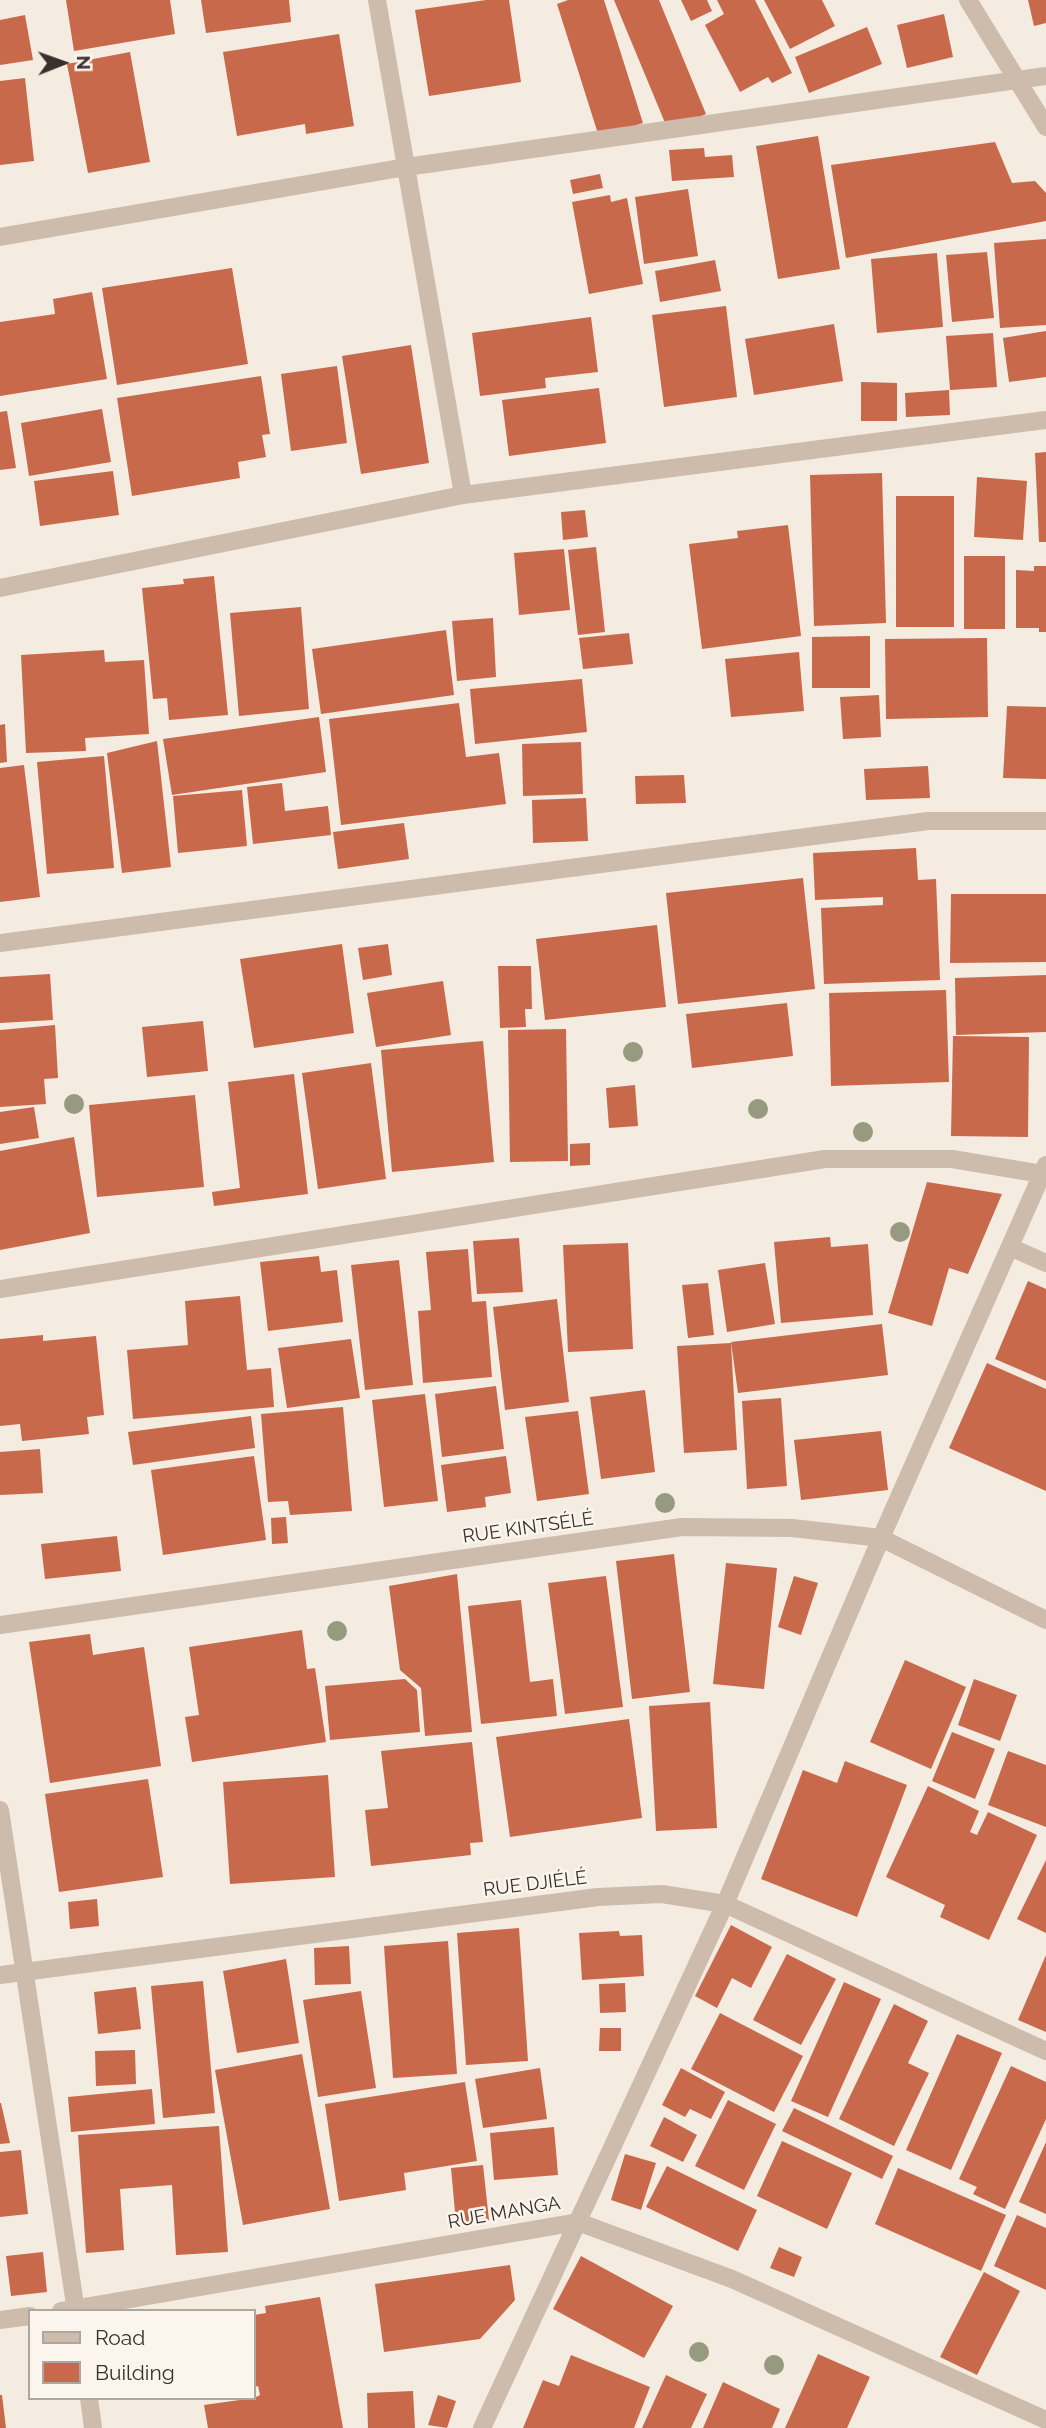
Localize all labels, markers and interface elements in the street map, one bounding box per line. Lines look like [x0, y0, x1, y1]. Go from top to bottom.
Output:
north arrow [28, 28, 98, 98]
text: N [73, 55, 95, 70]
street label: RUE KINTSÉLÉ [461, 1508, 595, 1548]
street label: RUE DJIÉLÉ [482, 1866, 588, 1902]
street label: RUE MANGA [446, 2192, 562, 2234]
legend [28, 2309, 256, 2400]
text: Road [95, 2325, 145, 2350]
text: Building [95, 2360, 175, 2385]

